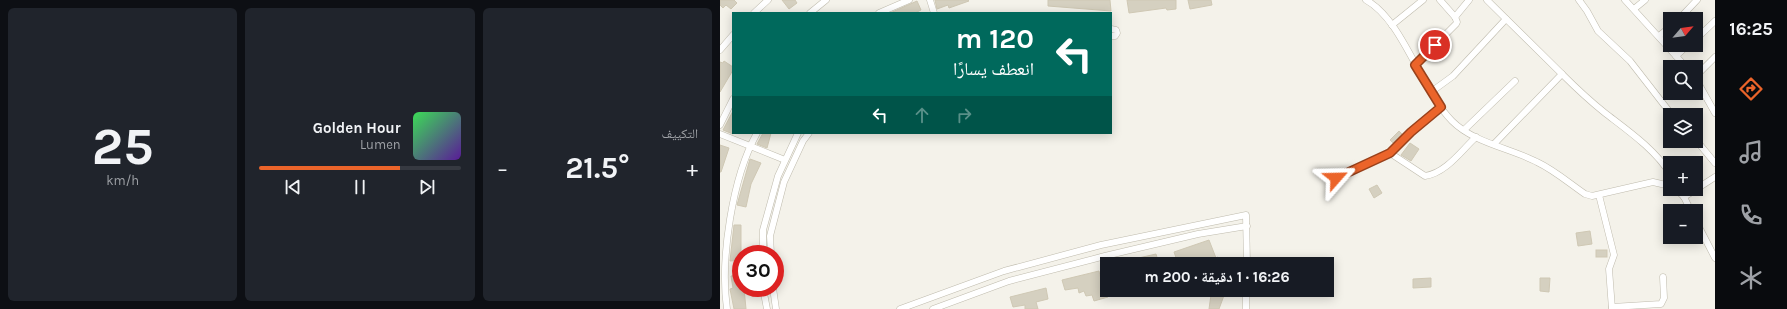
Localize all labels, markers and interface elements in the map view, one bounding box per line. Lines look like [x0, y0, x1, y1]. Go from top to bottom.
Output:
north arrow [1663, 12, 1703, 52]
map controls [1663, 12, 1703, 244]
text: 16:25 [1729, 18, 1773, 40]
text: 120 m [956, 22, 1034, 55]
icon: left [1048, 28, 1100, 80]
pin [1418, 28, 1452, 62]
icon: arrive [1424, 34, 1446, 56]
text: انعطف يسارًا [953, 58, 1034, 80]
button: search [1663, 60, 1703, 100]
icon: directions [1737, 75, 1765, 103]
icon: left [869, 104, 891, 126]
icon: ahead [911, 104, 933, 126]
icon: right [953, 104, 975, 126]
button: layers [1663, 108, 1703, 148]
text: 25 [92, 116, 154, 177]
text: Golden Hour [313, 119, 401, 137]
text: التكييف [662, 126, 698, 141]
text: Lumen [360, 137, 401, 152]
icon: music [1737, 138, 1765, 166]
text: 21.5° [565, 150, 630, 186]
text: − [497, 156, 508, 182]
text: + [686, 156, 698, 182]
button: + [1663, 156, 1703, 196]
position arrow [1315, 157, 1357, 199]
text: km/h [106, 173, 139, 188]
icon: previous [282, 176, 304, 198]
icon: pause [349, 176, 371, 198]
icon: next [416, 176, 438, 198]
icon: phone [1737, 201, 1765, 229]
button: − [1663, 204, 1703, 244]
speed limit sign: 30 [732, 245, 784, 297]
icon: climate [1737, 264, 1765, 292]
text: 16:26 · 1 دقيقة · 200 m [1144, 268, 1290, 286]

